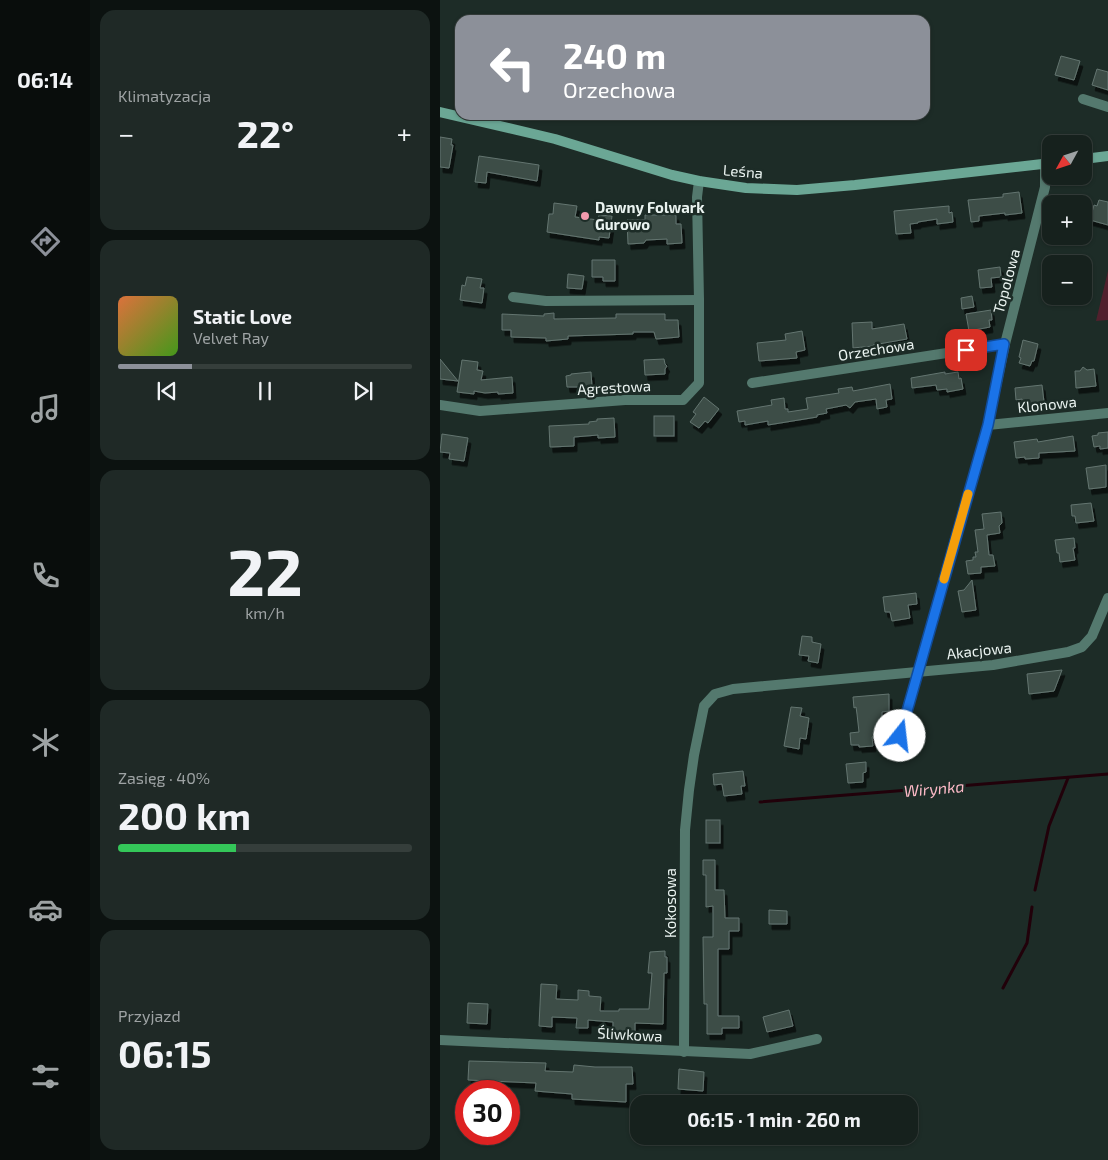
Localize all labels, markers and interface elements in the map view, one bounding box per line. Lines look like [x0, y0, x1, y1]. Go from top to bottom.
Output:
text: 240 m [563, 34, 666, 76]
icon: left [480, 35, 545, 100]
text: 06:14 [17, 66, 73, 92]
text: Orzechowa [563, 76, 676, 102]
text: Klimatyzacja [118, 86, 211, 105]
text: 22° [237, 110, 294, 156]
text: − [118, 116, 134, 150]
text: + [397, 116, 412, 150]
north arrow [1042, 135, 1092, 185]
map controls [1042, 135, 1092, 305]
street label: Leśna [722, 160, 764, 182]
button: + [1042, 195, 1092, 245]
place label: Dawny Folwark Gurowo [595, 198, 705, 233]
marker: Dawny Folwark Gurowo [579, 210, 591, 222]
icon: directions [28, 224, 63, 259]
street label: Topolowa [989, 247, 1023, 315]
button: − [1042, 255, 1092, 305]
text: Static Love [193, 305, 292, 328]
text: Velvet Ray [193, 328, 269, 347]
pin [945, 329, 987, 371]
street label: Orzechowa [837, 334, 915, 364]
icon: arrive [952, 336, 980, 364]
street label: Agrestowa [577, 376, 651, 398]
icon: previous [153, 377, 181, 405]
icon: pause [251, 377, 279, 405]
icon: next [349, 377, 377, 405]
icon: music [28, 391, 63, 426]
street label: Klonowa [1016, 392, 1078, 416]
text: 22 [227, 531, 303, 609]
icon: phone [28, 558, 63, 593]
text: km/h [245, 603, 285, 622]
street label: Akacjowa [946, 638, 1013, 663]
position arrow [873, 709, 925, 761]
icon: climate [28, 725, 63, 760]
text: Zasięg · 40% [118, 768, 210, 787]
water label: Wirynka [903, 776, 965, 801]
text: 200 km [118, 792, 251, 838]
street label: Kokosowa [661, 868, 679, 938]
icon: car [28, 892, 63, 927]
text: Przyjazd [118, 1006, 181, 1025]
street label: Śliwkowa [597, 1023, 663, 1045]
text: 06:15 [118, 1030, 212, 1076]
icon: filters [28, 1059, 63, 1094]
speed limit sign: 30 [455, 1080, 520, 1145]
text: 06:15 · 1 min · 260 m [687, 1108, 861, 1131]

